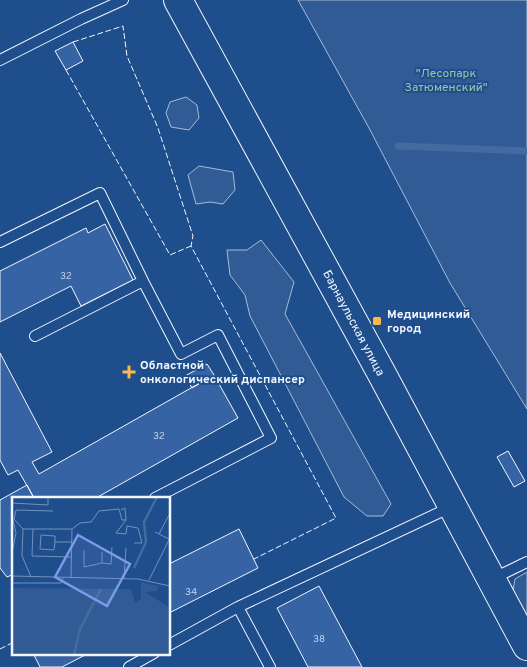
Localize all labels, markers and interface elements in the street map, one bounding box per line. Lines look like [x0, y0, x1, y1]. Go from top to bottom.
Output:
park label: "Лесопарк Затюменский" [404, 66, 488, 96]
street label: Барнаульская улица [318, 268, 388, 379]
house number: 32 [60, 270, 72, 283]
place label: Медицинский город [387, 307, 470, 337]
marker: Медицинский город [371, 315, 383, 327]
place label: Областной онкологический диспансер [140, 358, 305, 388]
marker: Областной онкологический диспансер [122, 365, 136, 379]
house number: 32 [153, 430, 165, 443]
inset map [12, 497, 170, 654]
house number: 34 [185, 586, 197, 599]
house number: 38 [313, 633, 325, 646]

